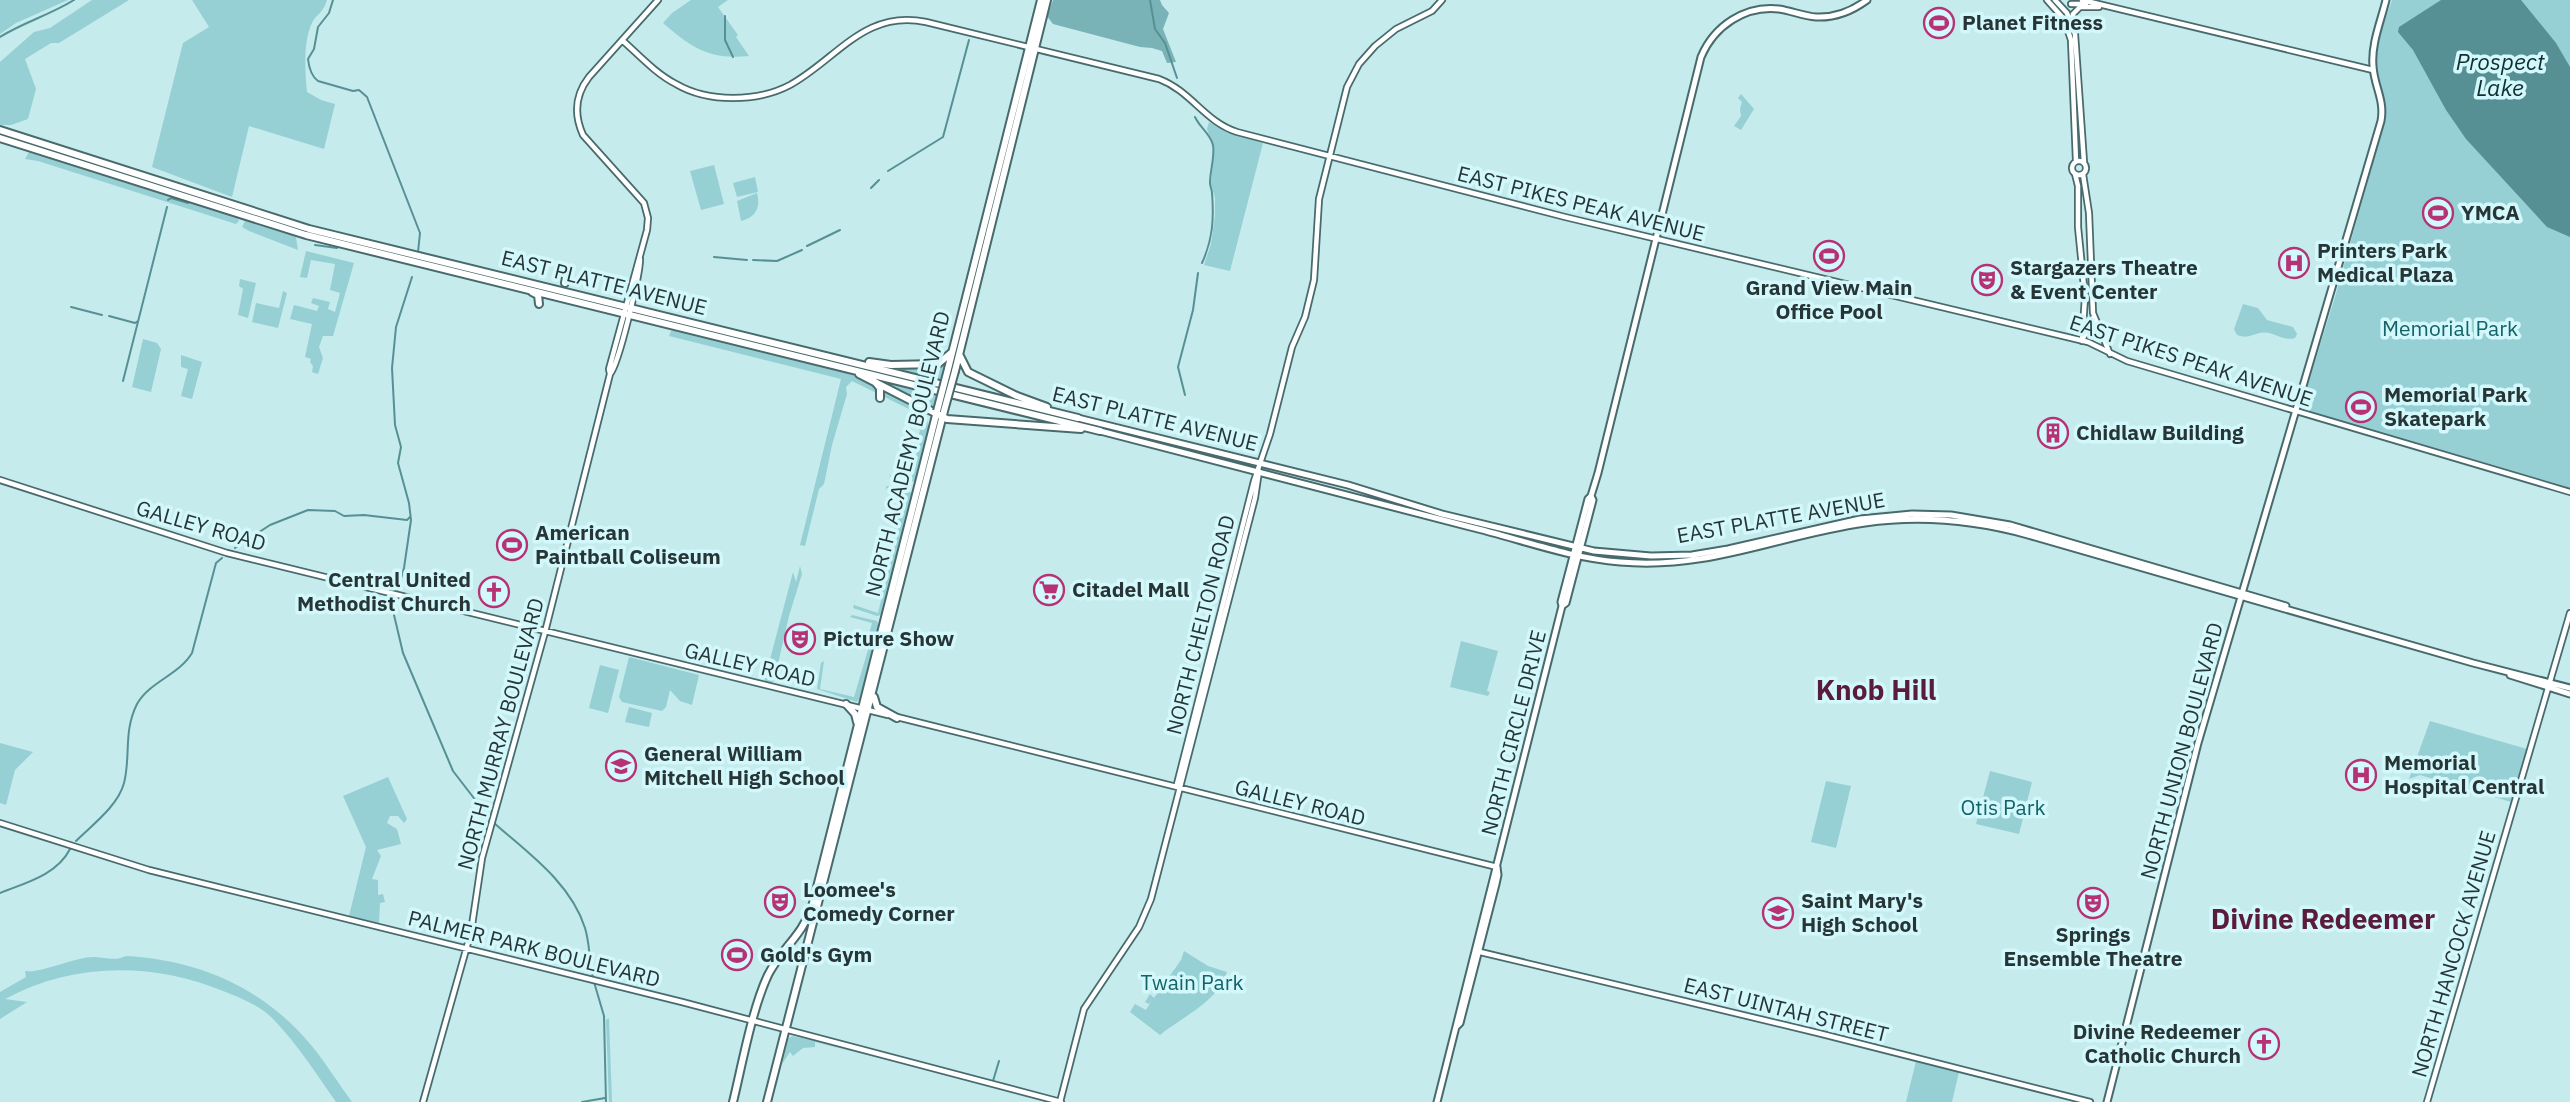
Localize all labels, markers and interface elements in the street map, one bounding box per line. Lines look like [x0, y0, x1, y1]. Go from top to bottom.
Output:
sports icon: Planet Fitness [1922, 6, 1956, 40]
place label: Planet Fitness [1962, 8, 2103, 36]
water label: Prospect Lake [2456, 46, 2545, 102]
street label: EAST PIKES PEAK AVENUE [1455, 159, 1708, 247]
sports icon: YMCA [2421, 196, 2455, 230]
place label: YMCA [2461, 198, 2520, 226]
place label: Printers Park Medical Plaza [2317, 236, 2454, 288]
sports icon: Grand View Main Office Pool [1812, 239, 1846, 273]
street label: EAST PLATTE AVENUE [498, 243, 710, 321]
hospital icon: Printers Park Medical Plaza [2277, 246, 2311, 280]
place label: Stargazers Theatre & Event Center [2010, 253, 2198, 305]
theatre icon: Stargazers Theatre & Event Center [1970, 263, 2004, 297]
place label: Grand View Main Office Pool [1745, 273, 1913, 325]
street label: EAST PIKES PEAK AVENUE [2066, 307, 2316, 413]
street label: NORTH ACADEMY BOULEVARD [858, 308, 956, 599]
park label: Memorial Park [2382, 314, 2518, 342]
street label: EAST PLATTE AVENUE [1049, 379, 1261, 457]
place label: Memorial Park Skatepark [2384, 380, 2528, 432]
sports icon: Memorial Park Skatepark [2344, 390, 2378, 424]
building icon: Chidlaw Building [2036, 416, 2070, 450]
place label: Chidlaw Building [2076, 418, 2244, 446]
street label: EAST PLATTE AVENUE [1674, 485, 1887, 549]
street label: GALLEY ROAD [133, 493, 269, 557]
street label: NORTH CHELTON ROAD [1159, 512, 1241, 737]
place label: American Paintball Coliseum [535, 518, 721, 570]
sports icon: American Paintball Coliseum [495, 528, 529, 562]
place label: Central United Methodist Church [297, 565, 471, 617]
supermarket icon: Citadel Mall [1032, 573, 1066, 607]
church icon: Central United Methodist Church [477, 575, 511, 609]
place label: Citadel Mall [1072, 575, 1189, 603]
street label: NORTH MURRAY BOULEVARD [450, 595, 550, 873]
street label: NORTH UNION BOULEVARD [2133, 619, 2229, 882]
theatre icon: Picture Show [783, 622, 817, 656]
place label: Picture Show [823, 624, 955, 652]
street label: NORTH CIRCLE DRIVE [1474, 627, 1552, 838]
street label: GALLEY ROAD [682, 635, 818, 693]
district label: Knob Hill [1816, 671, 1936, 708]
place label: General William Mitchell High School [644, 739, 845, 791]
place label: Memorial Hospital Central [2384, 748, 2544, 800]
school or university icon: General William Mitchell High School [604, 749, 638, 783]
hospital icon: Memorial Hospital Central [2344, 758, 2378, 792]
street label: GALLEY ROAD [1232, 772, 1368, 832]
park label: Otis Park [1960, 793, 2046, 821]
street label: NORTH HANCOCK AVENUE [2404, 827, 2502, 1080]
place label: Loomee's Comedy Corner [803, 875, 955, 927]
theatre icon: Loomee's Comedy Corner [763, 885, 797, 919]
place label: Saint Mary's High School [1801, 886, 1923, 938]
theatre icon: Springs Ensemble Theatre [2076, 886, 2110, 920]
school or university icon: Saint Mary's High School [1761, 896, 1795, 930]
district label: Divine Redeemer [2211, 900, 2435, 937]
street label: PALMER PARK BOULEVARD [405, 903, 663, 993]
place label: Springs Ensemble Theatre [2004, 920, 2183, 972]
sports icon: Gold's Gym [720, 938, 754, 972]
place label: Gold's Gym [760, 940, 872, 968]
park label: Twain Park [1141, 968, 1243, 996]
street label: EAST UINTAH STREET [1681, 970, 1891, 1048]
place label: Divine Redeemer Catholic Church [2073, 1017, 2242, 1069]
church icon: Divine Redeemer Catholic Church [2247, 1027, 2281, 1061]

